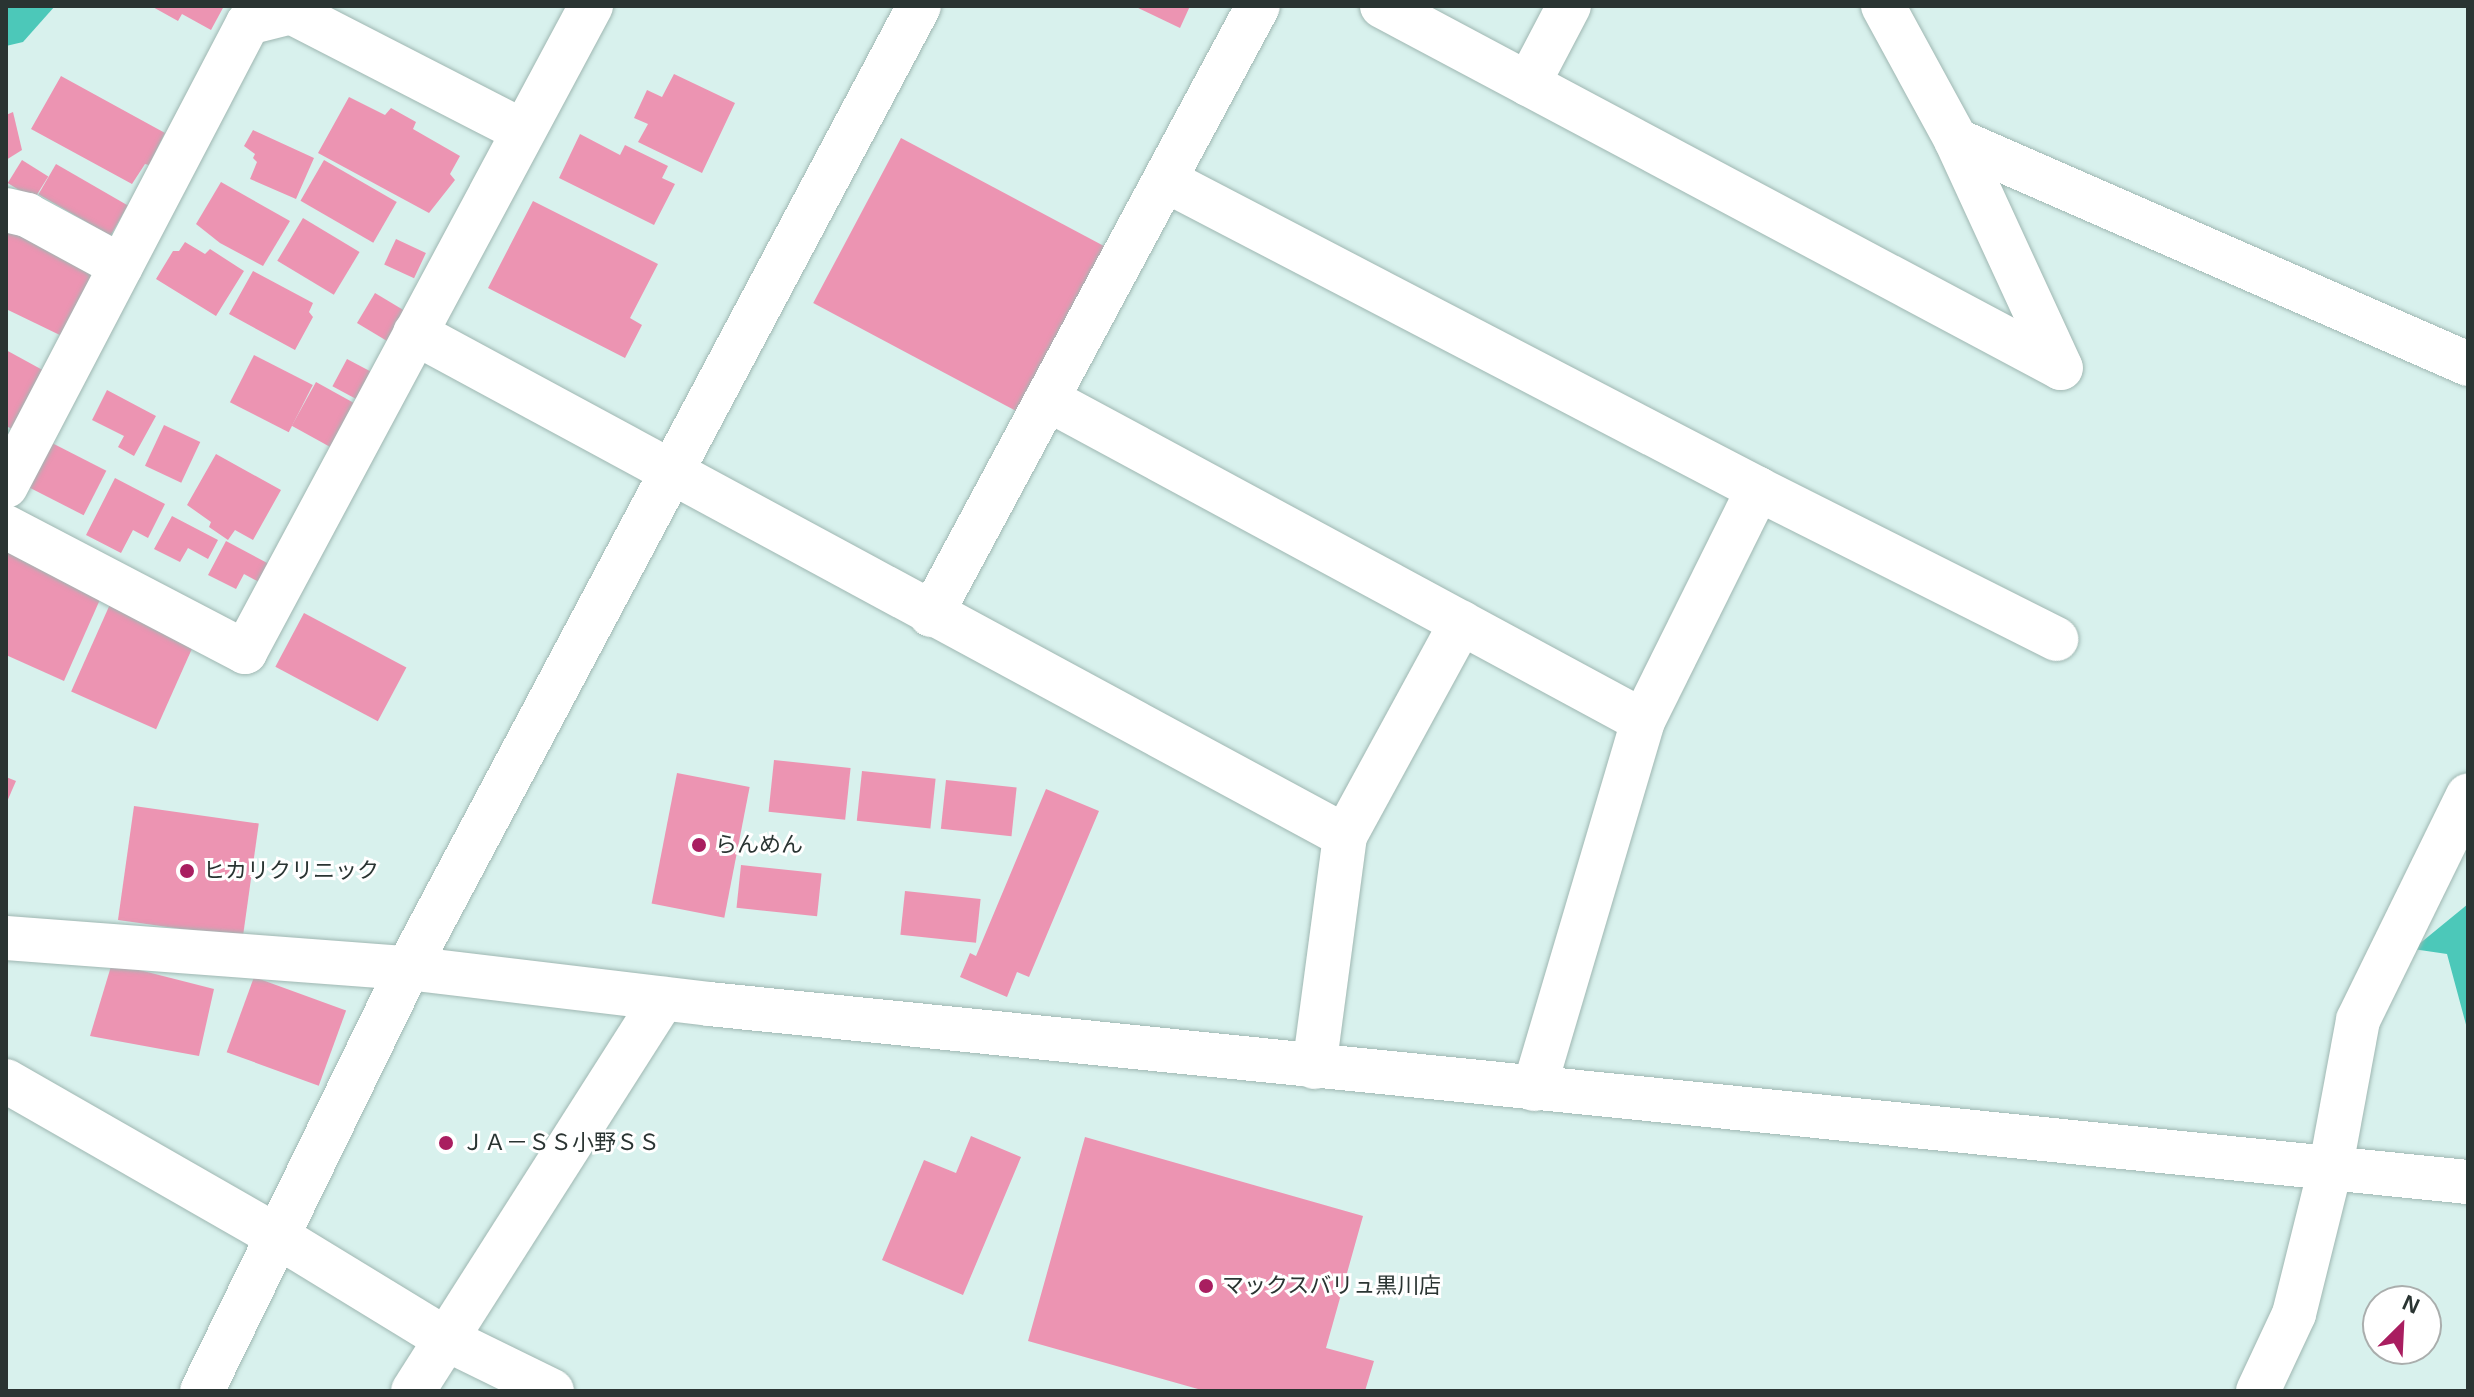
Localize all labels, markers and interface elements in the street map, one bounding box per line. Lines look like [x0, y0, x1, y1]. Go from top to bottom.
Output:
place label: らんめん [715, 832, 803, 858]
marker: らんめん [690, 836, 708, 854]
place label: ヒカリクリニック [203, 858, 379, 884]
marker: ヒカリクリニック [178, 862, 196, 880]
place label: ＪＡ－ＳＳ小野ＳＳ [462, 1130, 660, 1156]
marker: ＪＡ－ＳＳ小野ＳＳ [437, 1134, 455, 1152]
place label: マックスバリュ黒川店 [1222, 1273, 1442, 1299]
marker: マックスバリュ黒川店 [1197, 1277, 1215, 1295]
north arrow [2362, 1285, 2442, 1365]
text: N [2399, 1290, 2423, 1319]

